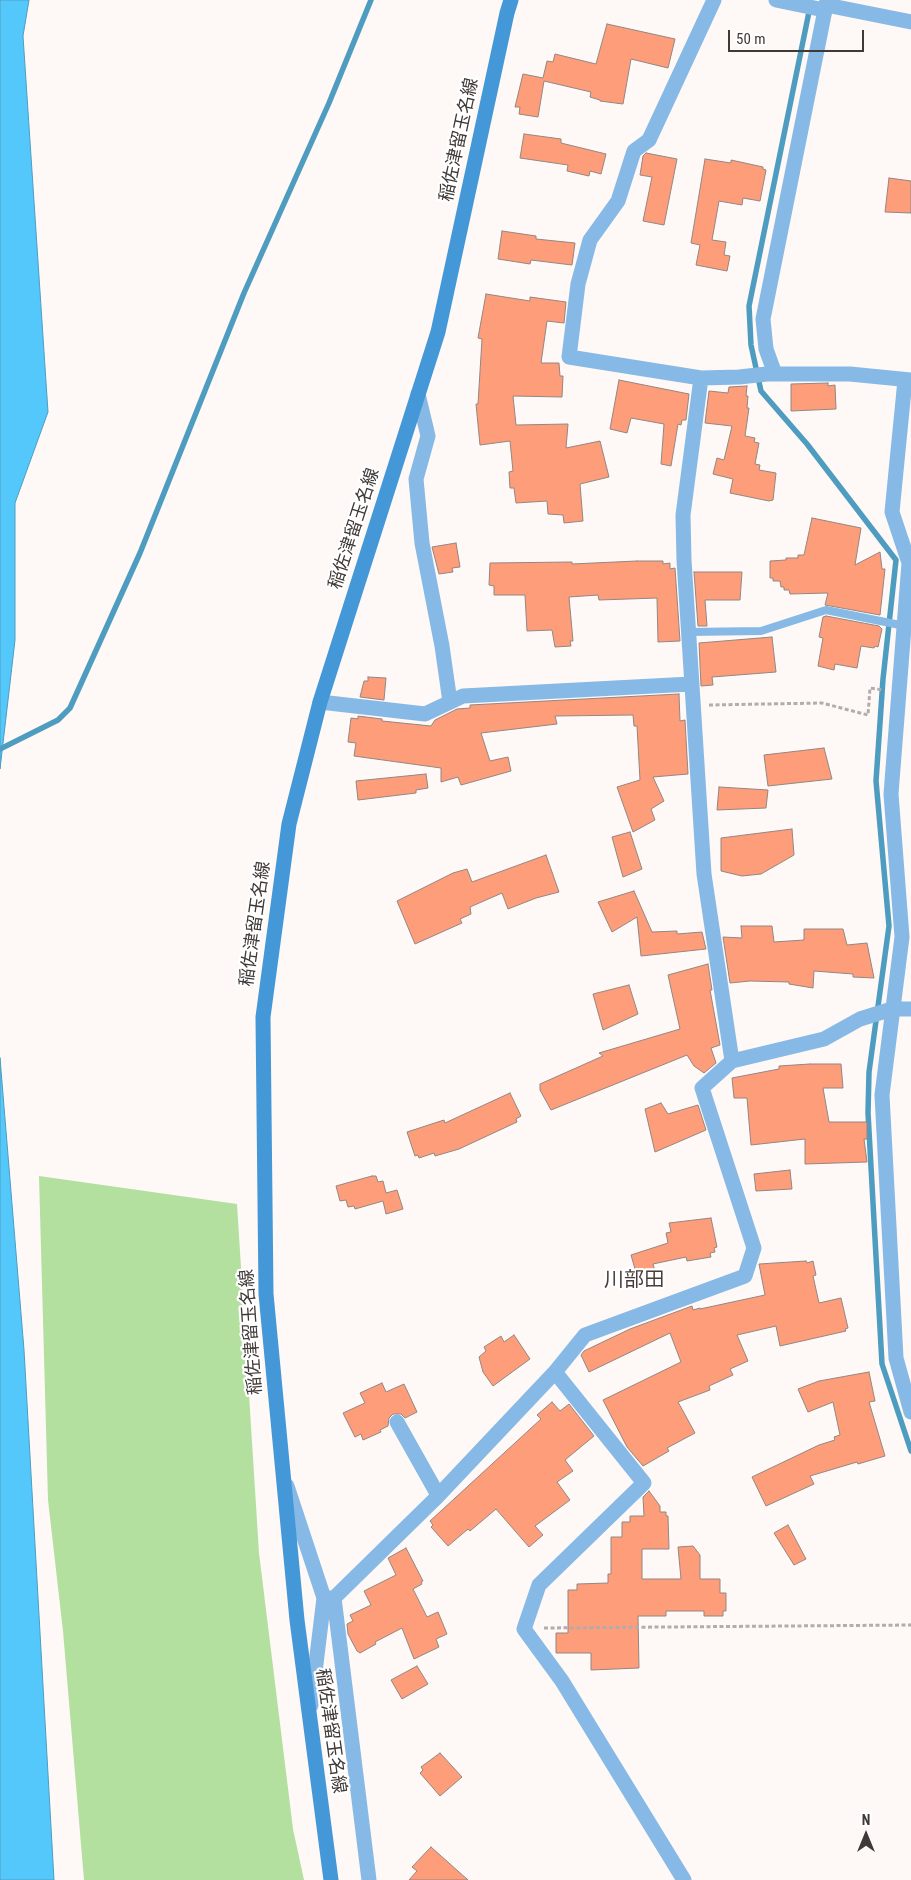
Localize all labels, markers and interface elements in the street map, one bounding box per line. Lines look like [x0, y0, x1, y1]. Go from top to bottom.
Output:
scale bar [731, 20, 867, 52]
text: 50 m [736, 30, 766, 48]
street label: 稲佐津留玉名線 [436, 76, 484, 204]
street label: 稲佐津留玉名線 [325, 466, 385, 592]
street label: 稲佐津留玉名線 [237, 860, 275, 988]
street label: 稲佐津留玉名線 [237, 1268, 267, 1396]
district label: 川部田 [604, 1269, 664, 1293]
street label: 稲佐津留玉名線 [311, 1667, 349, 1795]
north arrow [841, 1810, 891, 1860]
text: N [862, 1812, 870, 1828]

